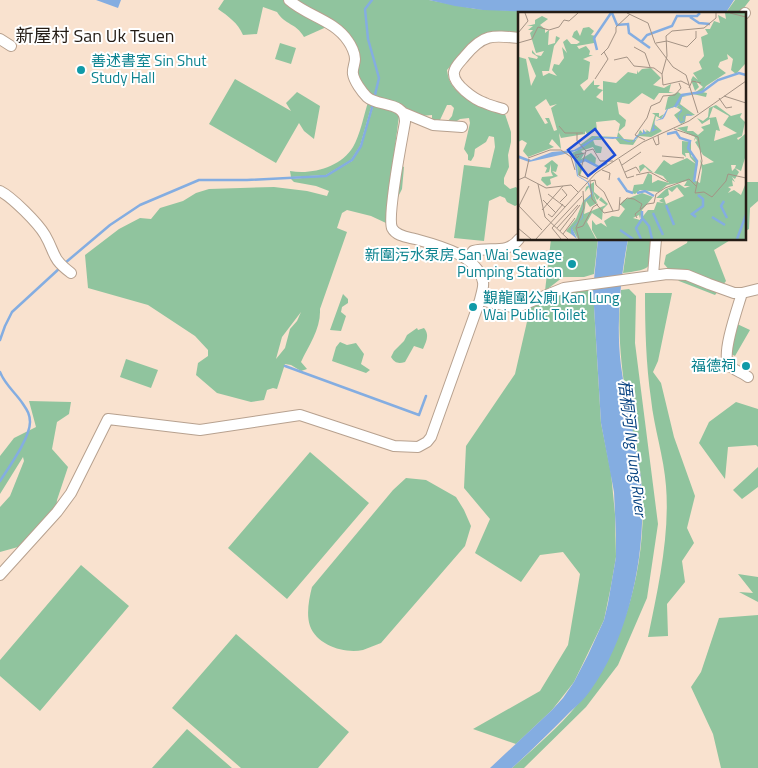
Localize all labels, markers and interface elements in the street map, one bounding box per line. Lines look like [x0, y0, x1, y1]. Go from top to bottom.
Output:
inset map [518, 12, 746, 240]
district label: 新屋村 San Uk Tsuen [15, 22, 175, 49]
place label: 善述書室 Sin Shut Study Hall [91, 49, 207, 89]
marker: 善述書室 Sin Shut Study Hall [75, 64, 87, 76]
place label: 新圍污水泵房 San Wai Sewage Pumping Station [365, 243, 562, 283]
marker: 新圍污水泵房 San Wai Sewage Pumping Station [566, 258, 578, 270]
place label: 覲龍圍公廁 Kan Lung Wai Public Toilet [483, 286, 620, 326]
marker: 覲龍圍公廁 Kan Lung Wai Public Toilet [467, 301, 479, 313]
place label: 福德祠 [691, 354, 736, 377]
marker: 福德祠 [740, 360, 752, 372]
water label: 梧桐河 Ng Tung River [613, 378, 654, 520]

